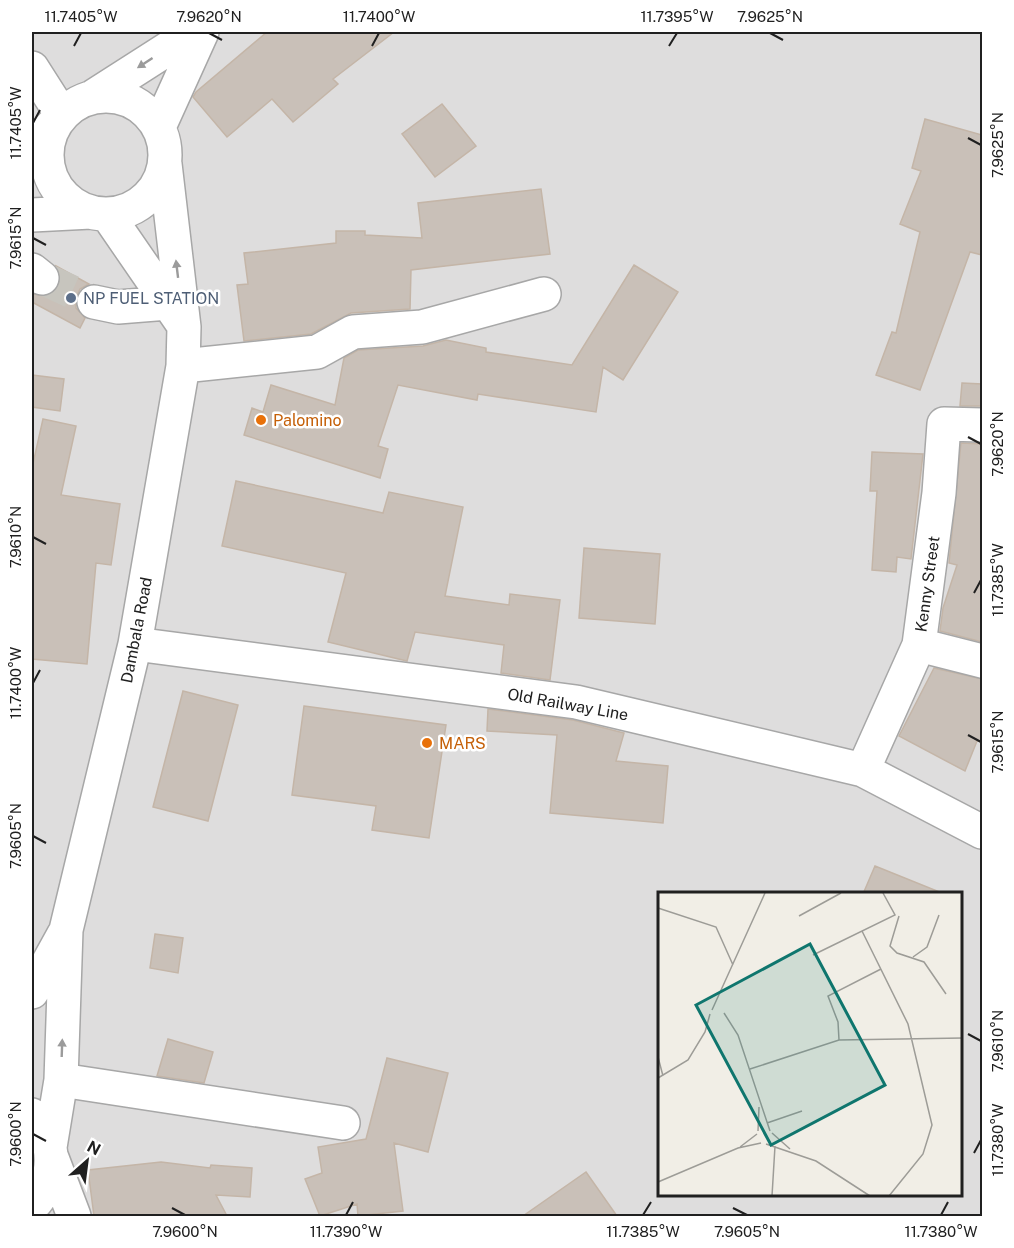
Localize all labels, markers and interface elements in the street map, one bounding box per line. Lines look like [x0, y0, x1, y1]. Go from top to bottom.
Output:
text: 11.7405°W [45, 8, 117, 25]
text: 7.9620°N [176, 8, 242, 25]
text: 11.7400°W [343, 8, 415, 25]
text: 11.7395°W [640, 8, 714, 25]
text: 7.9625°N [737, 8, 803, 25]
one-way arrow [137, 58, 153, 69]
text: 11.7405°W [7, 87, 24, 159]
text: 7.9625°N [989, 112, 1006, 178]
text: 7.9615°N [7, 206, 24, 270]
one-way arrow [173, 259, 182, 278]
place label: NP FUEL STATION [83, 289, 219, 308]
marker: NP FUEL STATION [64, 291, 78, 305]
place label: Palomino [273, 411, 342, 430]
text: 7.9620°N [989, 411, 1006, 477]
marker: Palomino [254, 413, 268, 427]
text: 7.9610°N [7, 506, 24, 568]
street label: Kenny Street [911, 535, 944, 633]
text: 11.7385°W [989, 543, 1006, 617]
street label: Dambala Road [117, 576, 156, 685]
text: 11.7400°W [7, 647, 24, 719]
street label: Old Railway Line [506, 685, 630, 724]
text: 7.9615°N [989, 710, 1006, 774]
place label: MARS [439, 734, 486, 753]
marker: MARS [420, 736, 434, 750]
text: 7.9605°N [7, 803, 24, 869]
inset map [658, 892, 963, 1197]
text: 7.9610°N [989, 1010, 1006, 1072]
one-way arrow [57, 1038, 67, 1057]
text: 7.9600°N [7, 1101, 24, 1167]
text: 11.7380°W [989, 1104, 1006, 1176]
north arrow [57, 1131, 117, 1191]
text: N [84, 1137, 104, 1160]
text: 7.9600°N [152, 1223, 218, 1240]
text: 11.7390°W [310, 1223, 382, 1240]
text: 11.7385°W [606, 1223, 680, 1240]
text: 7.9605°N [714, 1223, 780, 1240]
text: 11.7380°W [905, 1223, 977, 1240]

